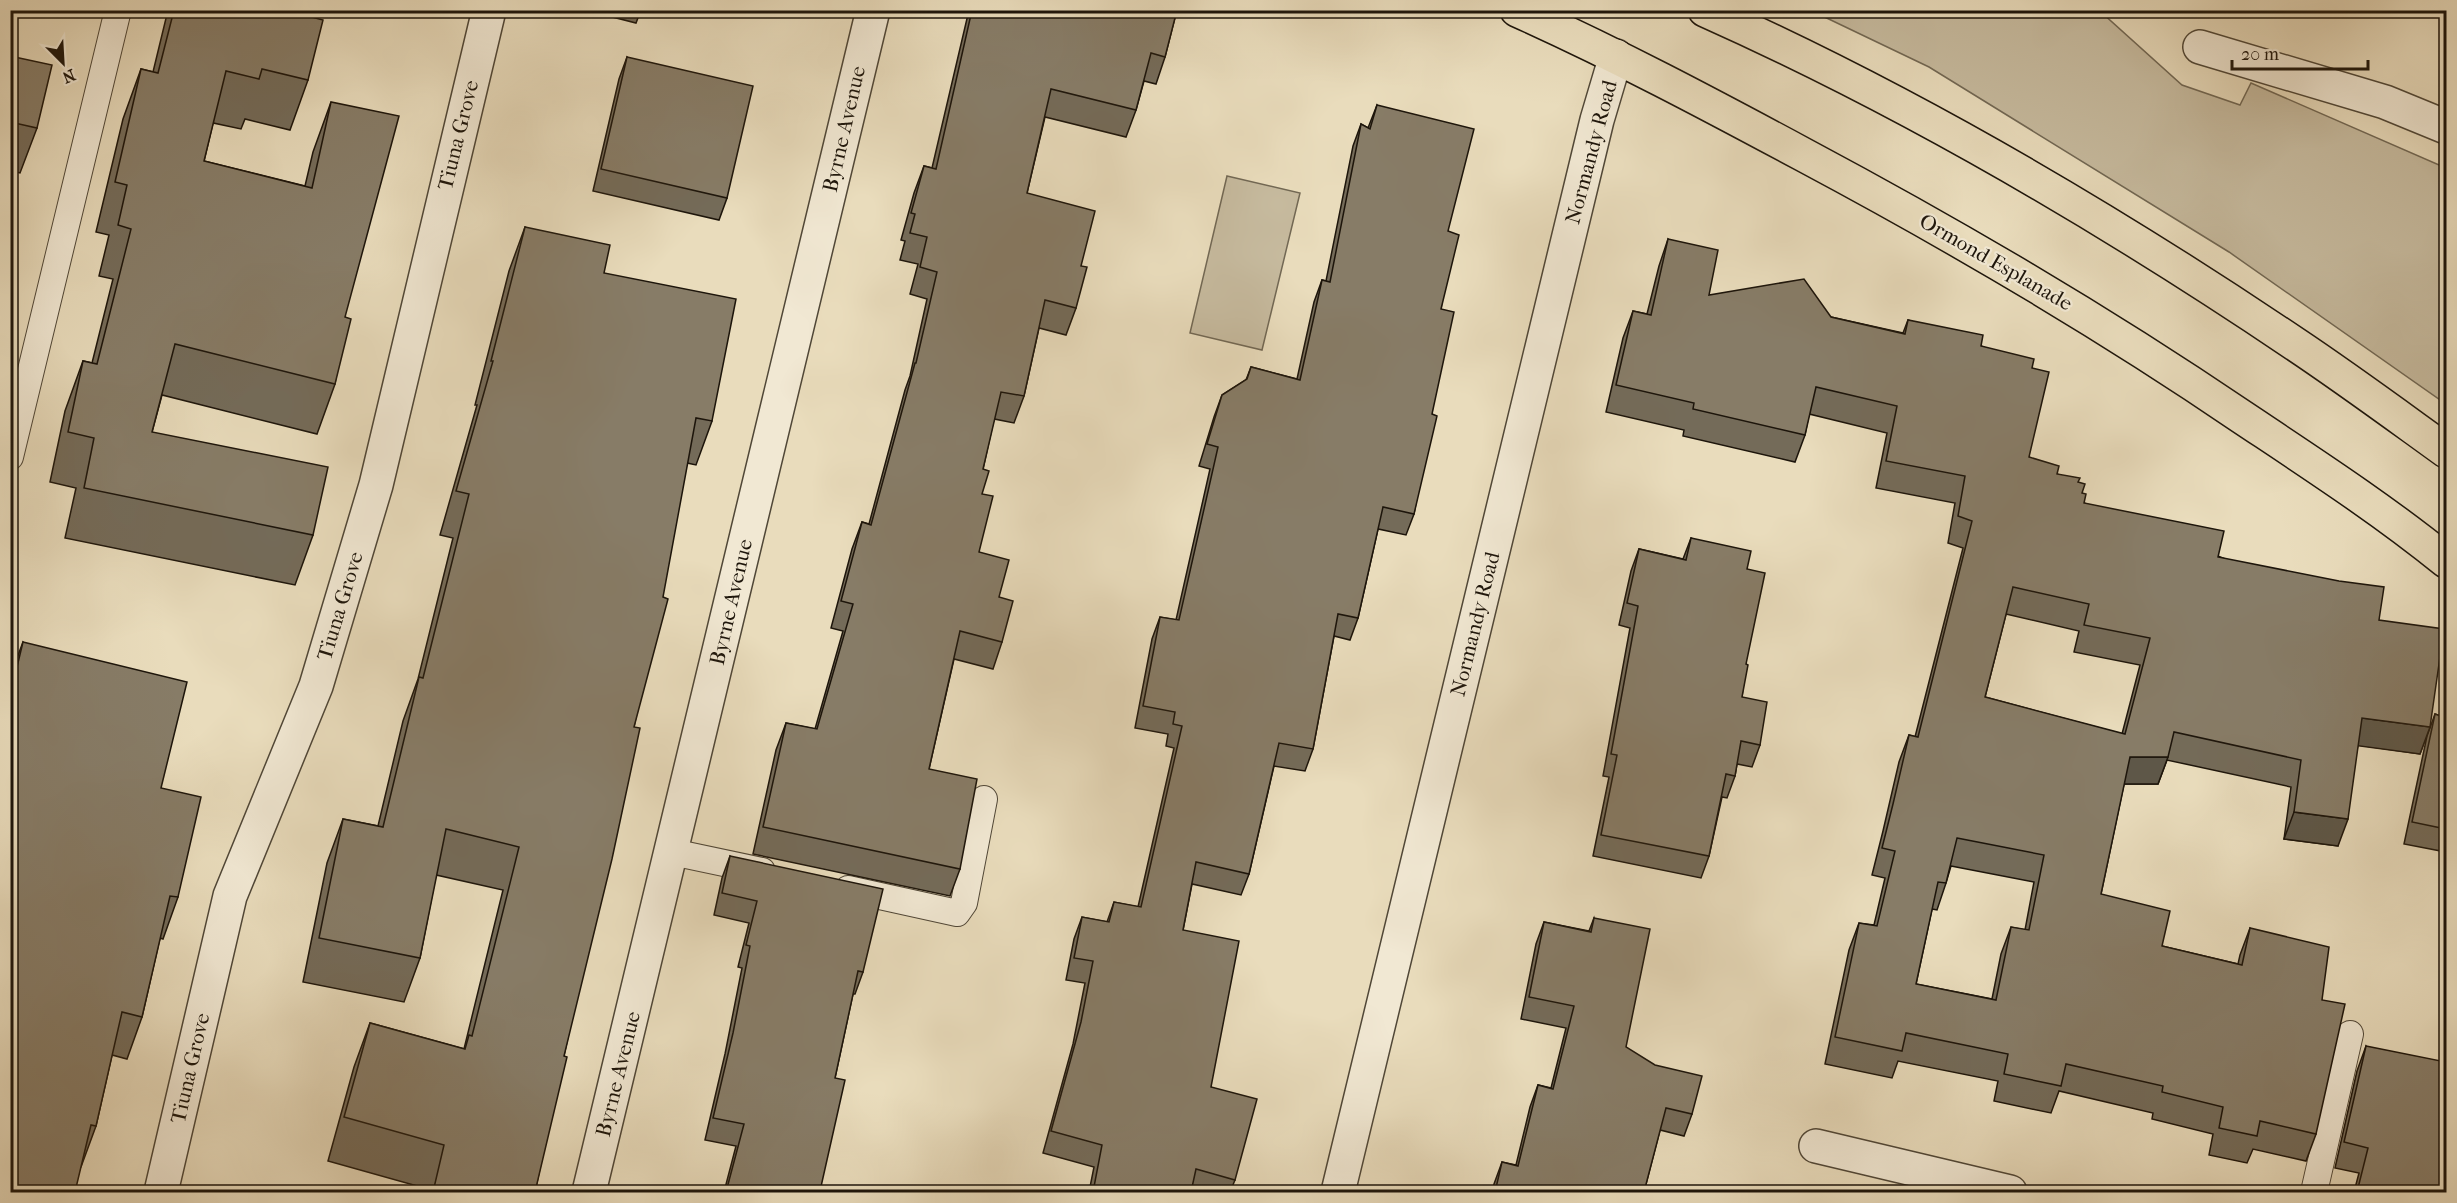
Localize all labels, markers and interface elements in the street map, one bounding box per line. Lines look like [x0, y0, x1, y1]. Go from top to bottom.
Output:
north arrow [33, 33, 93, 93]
scale bar [2232, 33, 2368, 71]
text: 20 m [2241, 44, 2279, 65]
street label: Byrne Avenue [818, 64, 870, 194]
text: N [59, 65, 78, 88]
street label: Normandy Road [1560, 77, 1622, 227]
street label: Tiuna Grove [433, 78, 483, 192]
street label: Ormond Esplanade [1915, 208, 2077, 316]
street label: Byrne Avenue [705, 537, 757, 667]
street label: Tiuna Grove [312, 549, 368, 663]
street label: Normandy Road [1445, 549, 1505, 699]
street label: Byrne Avenue [591, 1009, 645, 1139]
street label: Tiuna Grove [166, 1010, 214, 1126]

